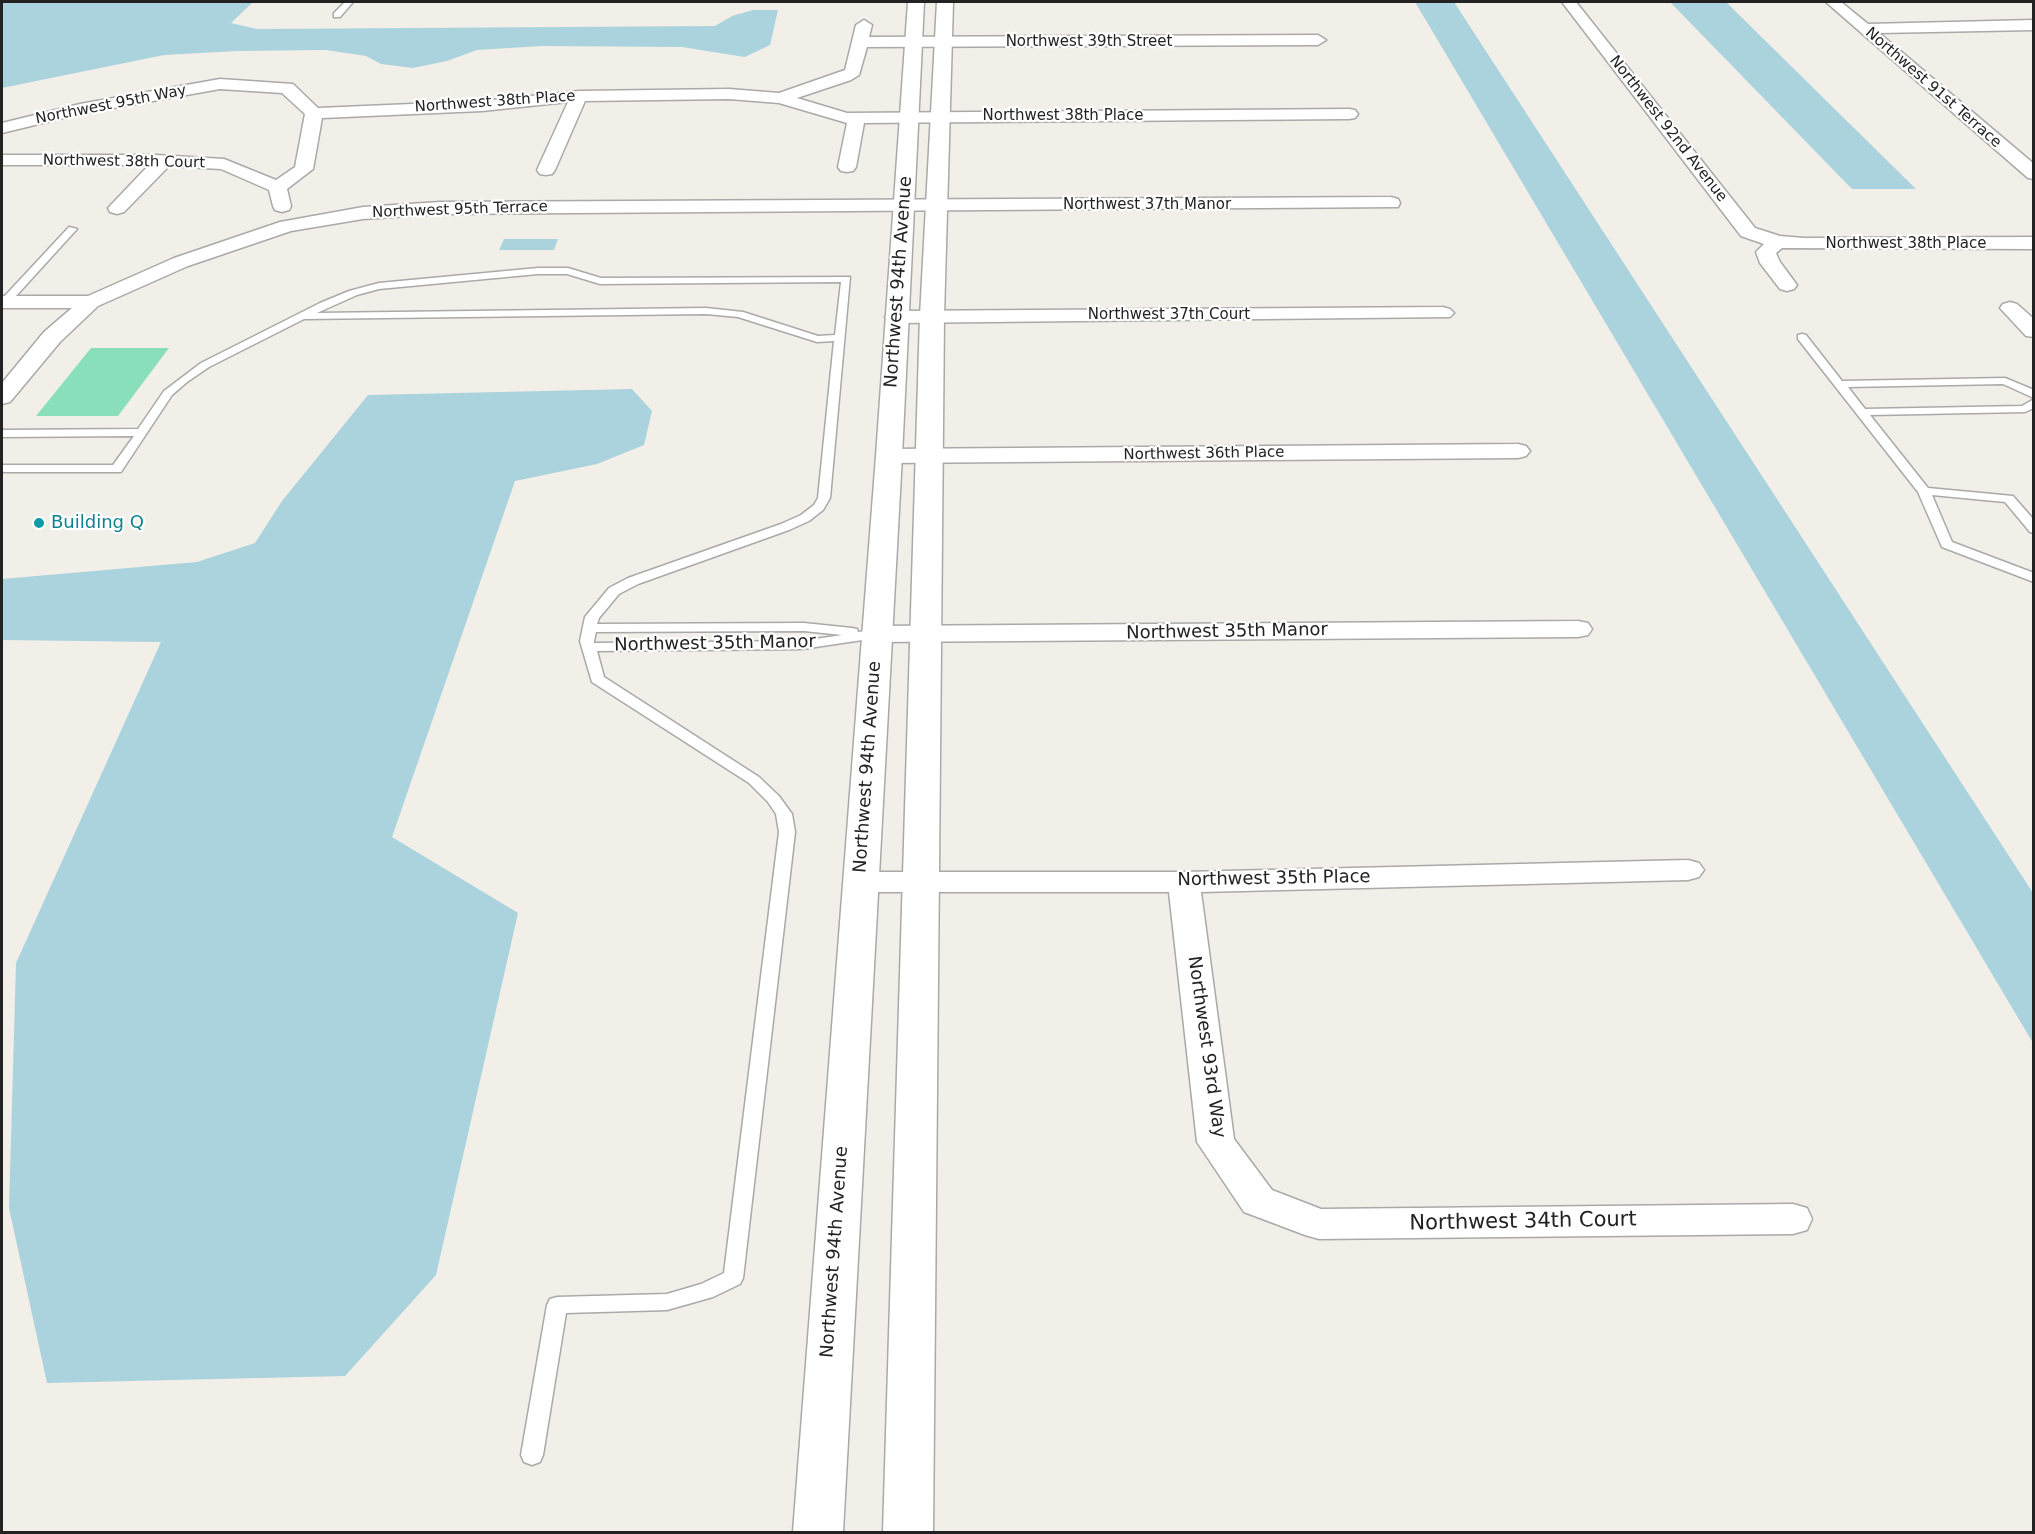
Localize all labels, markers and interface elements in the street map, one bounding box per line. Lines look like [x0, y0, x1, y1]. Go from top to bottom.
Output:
street label: Northwest 91st Terrace [1861, 24, 2005, 152]
street label: Northwest 39th Street [1006, 33, 1172, 51]
street label: Northwest 92nd Avenue [1605, 52, 1731, 206]
street label: Northwest 95th Way [34, 82, 188, 128]
street label: Northwest 38th Place [414, 87, 576, 117]
street label: Northwest 38th Place [982, 107, 1144, 125]
street label: Northwest 38th Court [43, 152, 205, 172]
street label: Northwest 94th Avenue [881, 175, 917, 389]
street label: Northwest 37th Manor [1063, 196, 1231, 214]
street label: Northwest 95th Terrace [372, 198, 548, 222]
street label: Northwest 38th Place [1825, 235, 1987, 253]
street label: Northwest 37th Court [1088, 306, 1250, 324]
street label: Northwest 36th Place [1123, 444, 1285, 464]
place label: Building Q [51, 512, 144, 534]
marker: Building Q [32, 516, 46, 530]
street label: Northwest 35th Manor [1126, 619, 1328, 645]
street label: Northwest 35th Manor [614, 631, 816, 657]
street label: Northwest 94th Avenue [850, 660, 886, 874]
street label: Northwest 35th Place [1177, 867, 1371, 891]
street label: Northwest 93rd Way [1183, 955, 1229, 1139]
street label: Northwest 94th Avenue [817, 1145, 853, 1359]
street label: Northwest 34th Court [1409, 1207, 1637, 1237]

